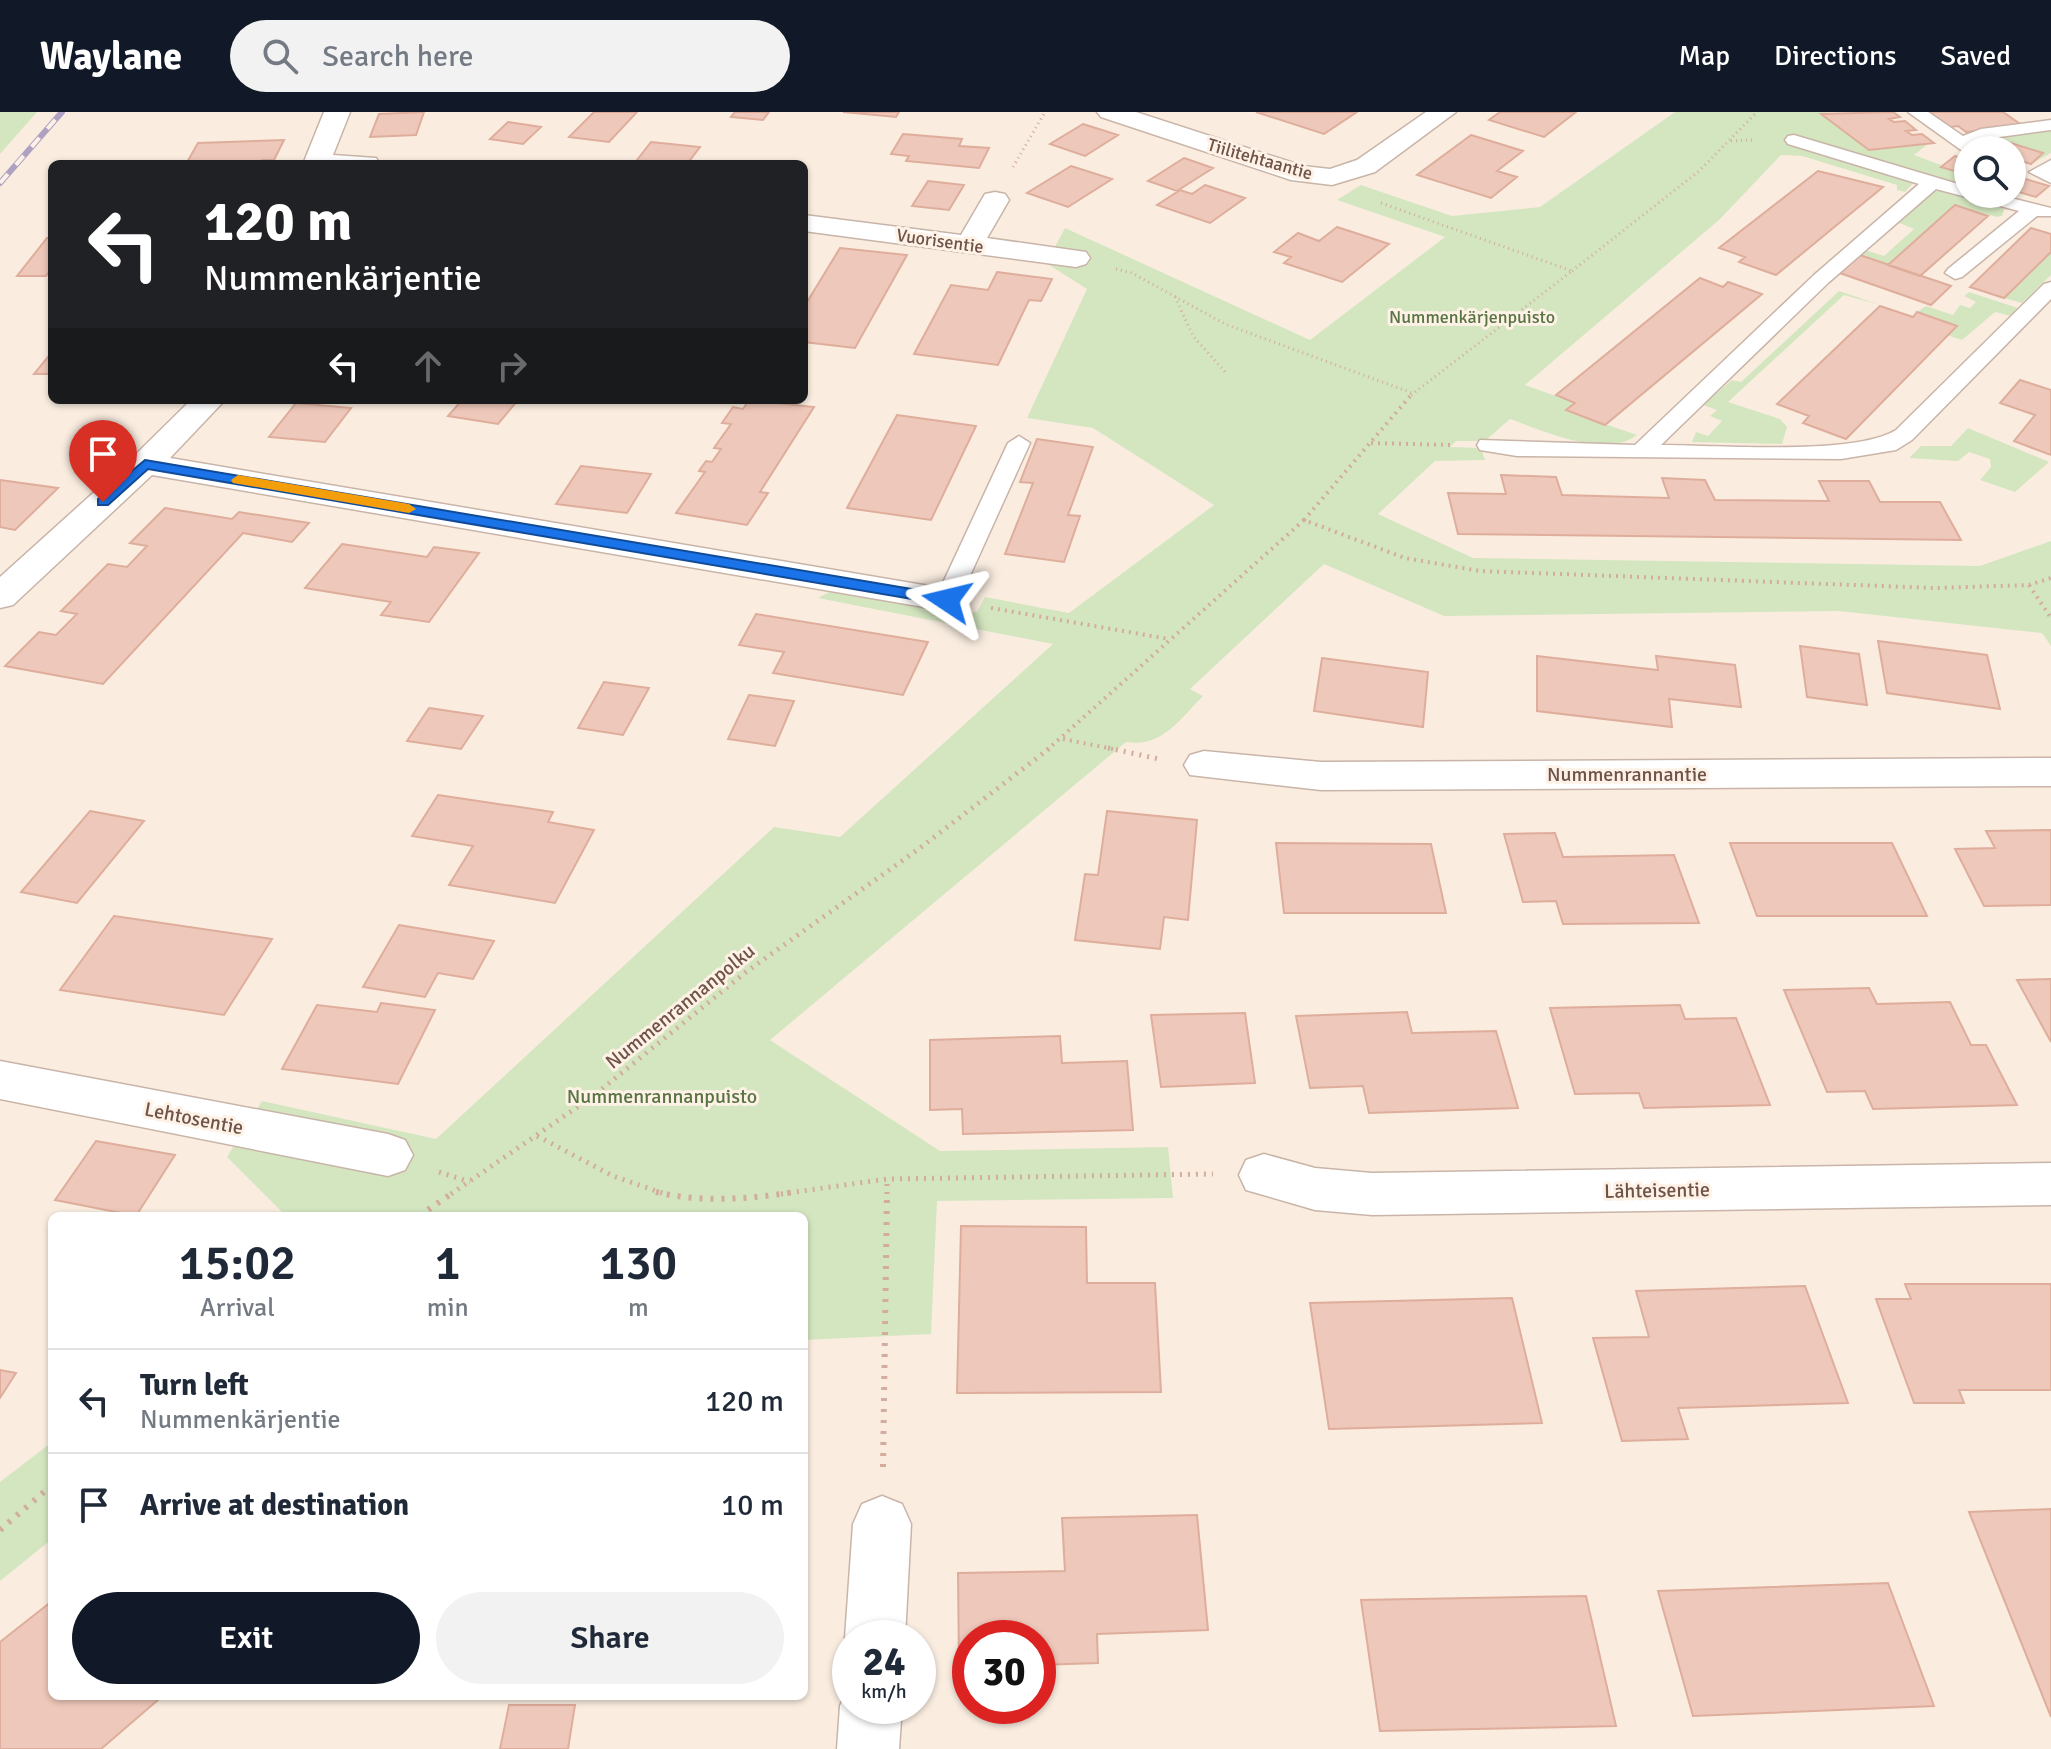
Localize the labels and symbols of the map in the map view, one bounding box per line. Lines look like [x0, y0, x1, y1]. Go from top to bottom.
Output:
street label: Tiilitehtaantie [1205, 134, 1315, 184]
street label: Vuorisentie [895, 224, 985, 258]
park label: Nummenkärjenpuisto [1389, 306, 1555, 328]
pin [69, 420, 137, 502]
position arrow [905, 558, 989, 642]
street label: Nummenrannantie [1547, 762, 1707, 787]
street label: Nummenrannanpolku [601, 938, 760, 1074]
park label: Nummenrannanpuisto [567, 1084, 757, 1109]
street label: Lehtosentie [142, 1097, 246, 1140]
street label: Lähteisentie [1604, 1177, 1710, 1204]
speed limit sign: 30 [952, 1620, 1056, 1724]

